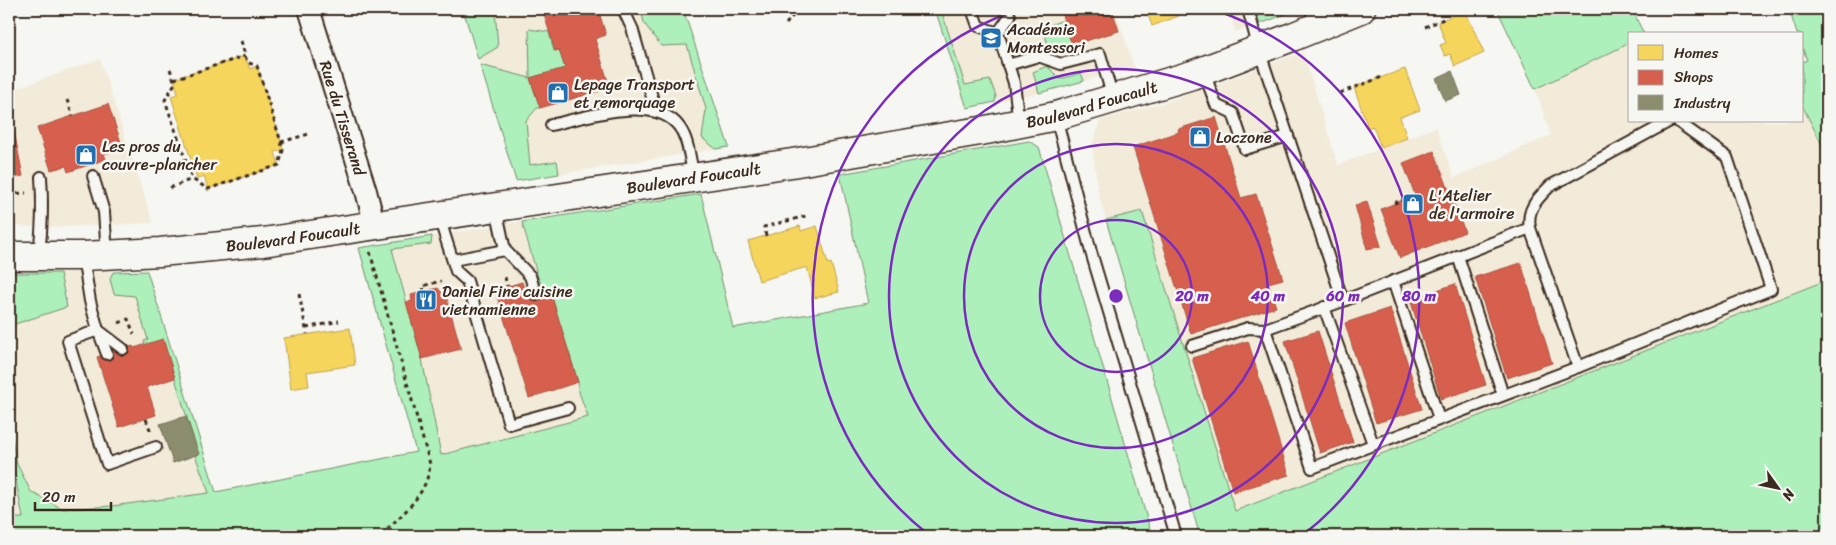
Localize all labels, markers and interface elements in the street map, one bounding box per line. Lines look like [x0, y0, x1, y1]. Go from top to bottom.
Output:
place label: Académie Montessori [1006, 15, 1085, 62]
school or university icon: Académie Montessori [979, 26, 1003, 50]
legend [1628, 32, 1804, 122]
text: Homes [1674, 40, 1718, 66]
street label: Rue du Tisserand [311, 57, 375, 180]
text: Shops [1674, 64, 1714, 90]
place label: Lepage Transport et remorquage [574, 70, 695, 117]
street label: Boulevard Foucault [1023, 72, 1161, 136]
shop icon: Lepage Transport et remorquage [546, 81, 570, 105]
text: Industry [1673, 90, 1731, 116]
place label: Loczone [1216, 123, 1272, 152]
shop icon: Loczone [1188, 125, 1212, 149]
place label: Les pros du couvre-plancher [102, 132, 218, 179]
shop icon: Les pros du couvre-plancher [74, 143, 98, 167]
street label: Boulevard Foucault [625, 153, 763, 202]
place label: L'Atelier de l'armoire [1429, 181, 1514, 228]
shop icon: L'Atelier de l'armoire [1401, 192, 1425, 216]
street label: Boulevard Foucault [224, 213, 362, 260]
place label: Daniel Fine cuisine vietnamienne [442, 277, 573, 324]
text: 20 m [1174, 283, 1209, 309]
text: 40 m [1250, 283, 1286, 309]
text: 60 m [1325, 283, 1360, 309]
text: 80 m [1401, 283, 1436, 309]
centre of rings [1107, 287, 1125, 305]
restaurant icon: Daniel Fine cuisine vietnamienne [414, 288, 438, 312]
north arrow [1754, 462, 1804, 512]
scale bar [35, 480, 111, 512]
text: N [1775, 483, 1802, 506]
text: 20 m [42, 484, 76, 510]

